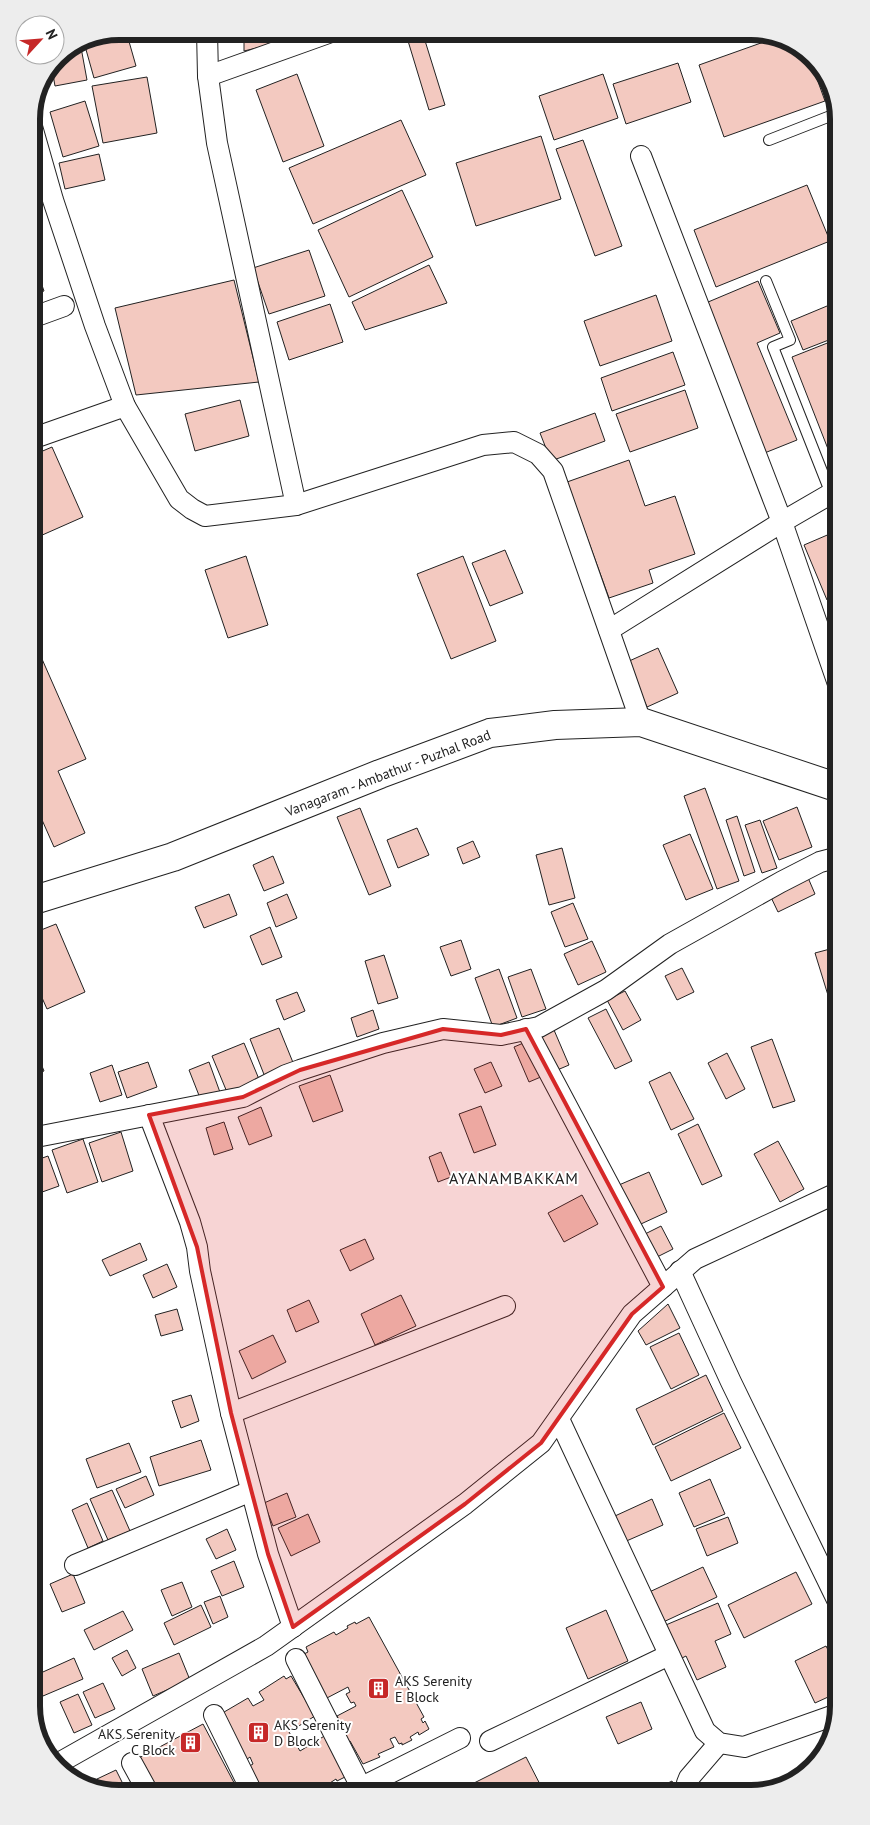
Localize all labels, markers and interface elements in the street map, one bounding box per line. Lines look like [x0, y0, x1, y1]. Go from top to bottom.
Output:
north arrow [15, 15, 65, 65]
text: N [42, 26, 62, 42]
street label: Vanagaram - Ambathur - Puzhal Road [282, 725, 493, 821]
district label: AYANAMBAKKAM [449, 1168, 579, 1188]
place label: AKS Serenity E Block [395, 1672, 472, 1706]
building icon: AKS Serenity E Block [367, 1677, 391, 1701]
place label: AKS Serenity D Block [274, 1716, 351, 1750]
building icon: AKS Serenity D Block [246, 1721, 270, 1745]
place label: AKS Serenity C Block [98, 1725, 175, 1759]
building icon: AKS Serenity C Block [179, 1730, 203, 1754]

